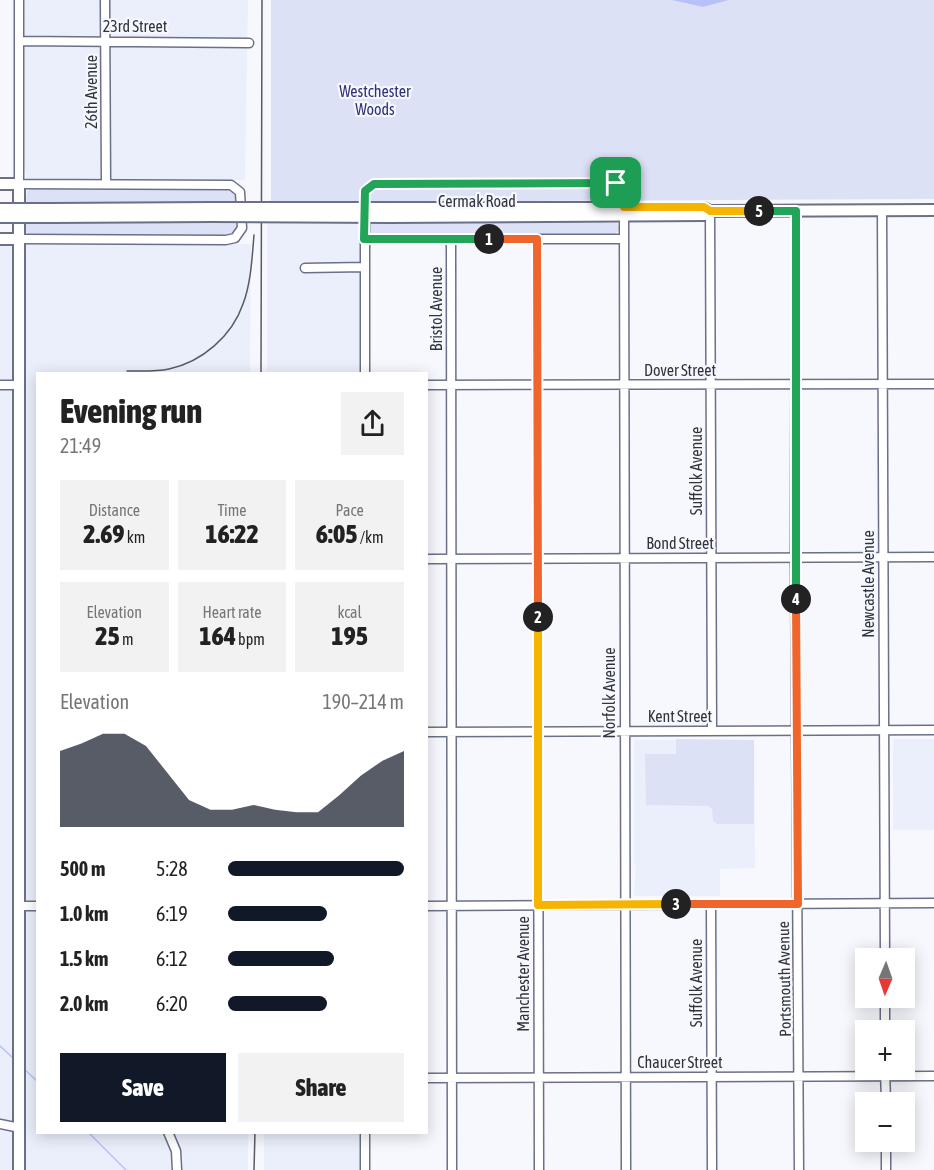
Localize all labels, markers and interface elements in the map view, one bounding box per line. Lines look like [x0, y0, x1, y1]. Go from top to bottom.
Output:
street label: 23rd Street [103, 17, 168, 35]
street label: 26th Avenue [82, 55, 100, 129]
park label: Westchester Woods [339, 82, 411, 118]
pin [590, 157, 641, 208]
icon: arrive [599, 166, 632, 199]
street label: Cermak Road [438, 192, 516, 210]
pin: 5 [744, 196, 774, 226]
text: 5 [755, 202, 763, 220]
pin: 1 [474, 224, 504, 254]
text: 1 [485, 230, 493, 248]
street label: Bristol Avenue [427, 267, 445, 351]
street label: Dover Street [644, 361, 716, 379]
text: Evening run [60, 392, 202, 430]
button: share [341, 392, 404, 455]
street label: Suffolk Avenue [687, 427, 705, 515]
text: 21:49 [60, 434, 101, 457]
text: Distance [89, 501, 140, 519]
text: Time [217, 501, 247, 519]
text: Pace [336, 501, 364, 519]
text: 2.69 [83, 519, 125, 549]
text: 16:22 [205, 519, 259, 549]
text: 6:05 [316, 519, 357, 549]
text: km [125, 528, 145, 546]
text: /km [357, 528, 384, 546]
street label: Newcastle Avenue [859, 530, 877, 638]
street label: Bond Street [646, 534, 714, 552]
pin: 4 [781, 584, 811, 614]
text: 4 [792, 590, 800, 608]
pin: 2 [523, 602, 553, 632]
text: Elevation [87, 603, 142, 621]
text: Heart rate [203, 603, 261, 621]
text: kcal [337, 603, 362, 621]
text: 2 [534, 608, 542, 626]
text: 25 [95, 621, 120, 651]
text: 164 [199, 621, 236, 651]
text: 195 [331, 621, 368, 651]
text: m [120, 630, 133, 648]
text: bpm [236, 630, 265, 648]
street label: Norfolk Avenue [600, 647, 618, 739]
text: Elevation [60, 690, 129, 713]
text: 190–214 m [322, 690, 404, 713]
street label: Kent Street [648, 707, 713, 725]
text: 500 m [60, 857, 105, 880]
text: 5:28 [156, 857, 188, 880]
pin: 3 [661, 889, 691, 919]
text: 3 [672, 895, 680, 913]
text: 1.0 km [60, 902, 108, 925]
text: 6:19 [156, 902, 188, 925]
street label: Manchester Avenue [514, 916, 532, 1032]
street label: Portsmouth Avenue [774, 921, 794, 1037]
street label: Suffolk Avenue [687, 939, 705, 1027]
text: 1.5 km [60, 947, 108, 970]
text: 6:12 [156, 947, 188, 970]
north arrow [855, 948, 915, 1008]
map controls [855, 948, 915, 1152]
text: 2.0 km [60, 992, 108, 1015]
text: 6:20 [156, 992, 188, 1015]
button: + [855, 1020, 915, 1080]
button: Save [60, 1053, 226, 1122]
button: Share [238, 1053, 404, 1122]
street label: Chaucer Street [637, 1053, 723, 1071]
button: − [855, 1092, 915, 1152]

